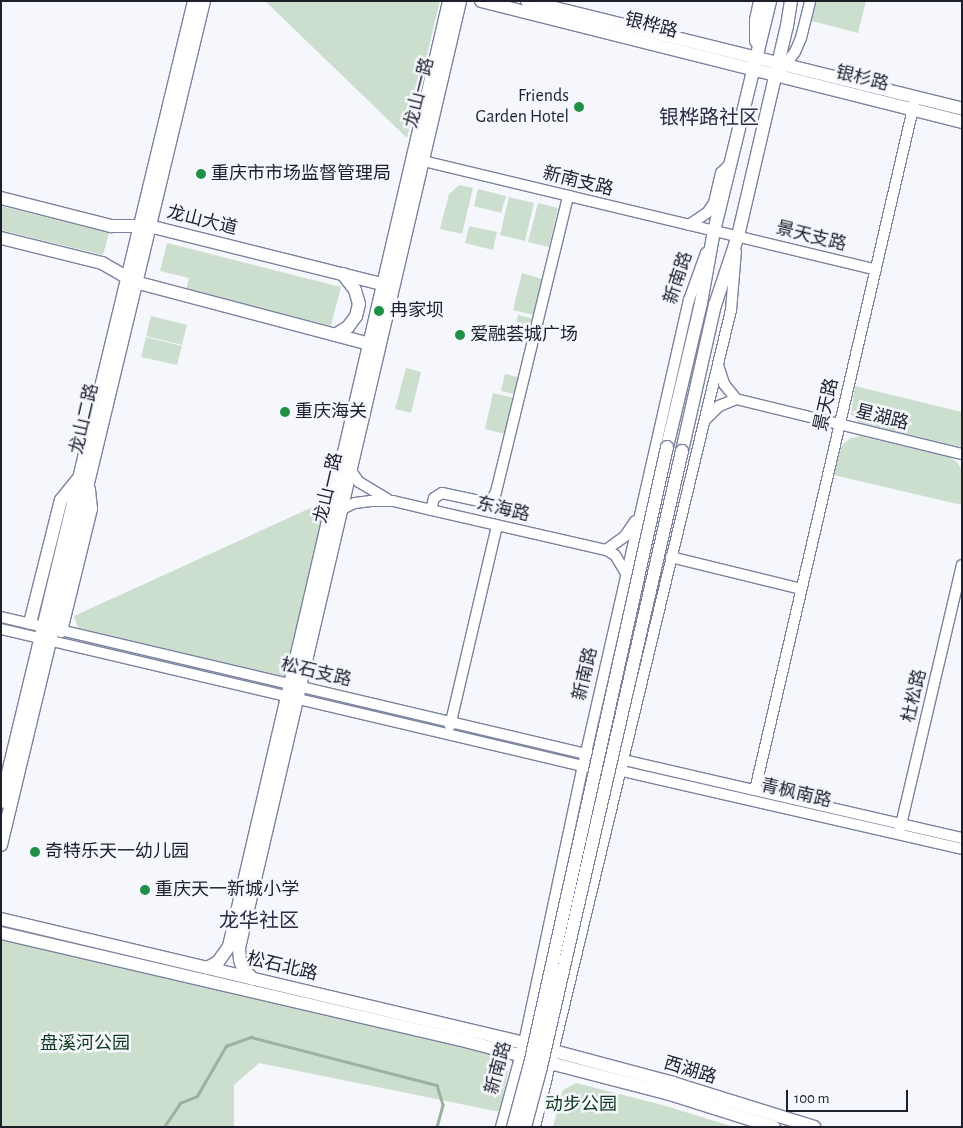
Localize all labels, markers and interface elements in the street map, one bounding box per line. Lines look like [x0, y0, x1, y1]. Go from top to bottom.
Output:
street label: 银桦路 [622, 9, 680, 43]
street label: 龙山一路 [401, 55, 439, 131]
street label: 银杉路 [833, 62, 891, 96]
place label: Friends Garden Hotel [476, 86, 569, 128]
marker: Friends Garden Hotel [573, 101, 585, 113]
district label: 银桦路社区 [659, 106, 759, 130]
place label: 重庆市市场监督管理局 [211, 163, 391, 185]
street label: 新南支路 [540, 163, 616, 201]
marker: 重庆市市场监督管理局 [195, 168, 207, 180]
street label: 龙山大道 [164, 202, 240, 240]
street label: 景天支路 [773, 218, 849, 256]
street label: 新南路 [660, 249, 698, 307]
place label: 冉家坝 [390, 300, 444, 322]
marker: 冉家坝 [372, 304, 386, 318]
place label: 爱融荟城广场 [470, 324, 578, 346]
marker: 爱融荟城广场 [454, 329, 466, 341]
street label: 景天路 [810, 376, 844, 434]
street label: 龙山二路 [66, 381, 104, 457]
place label: 重庆海关 [295, 401, 367, 423]
street label: 星湖路 [853, 401, 911, 435]
marker: 重庆海关 [279, 406, 291, 418]
street label: 龙山一路 [310, 450, 348, 526]
street label: 东海路 [474, 493, 532, 527]
street label: 新南路 [569, 645, 603, 703]
street label: 松石支路 [278, 654, 354, 692]
street label: 杜松路 [898, 667, 932, 725]
street label: 青枫南路 [758, 775, 834, 813]
place label: 奇特乐天一幼儿园 [45, 841, 189, 863]
marker: 奇特乐天一幼儿园 [29, 846, 41, 858]
place label: 重庆天一新城小学 [155, 879, 299, 901]
marker: 重庆天一新城小学 [139, 884, 151, 896]
district label: 龙华社区 [219, 909, 299, 933]
street label: 松石北路 [244, 948, 320, 986]
park label: 盘溪河公园 [40, 1033, 130, 1055]
street label: 新南路 [482, 1039, 516, 1097]
street label: 西湖路 [661, 1053, 719, 1089]
scale bar [788, 1080, 910, 1112]
text: 100 m [794, 1091, 829, 1106]
park label: 动步公园 [545, 1094, 617, 1116]

